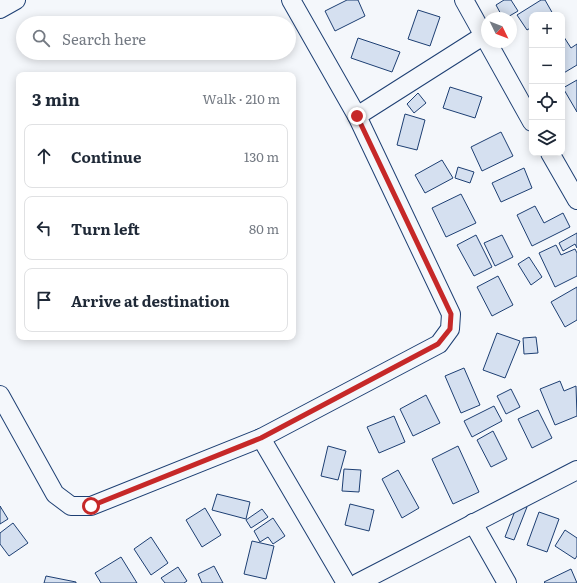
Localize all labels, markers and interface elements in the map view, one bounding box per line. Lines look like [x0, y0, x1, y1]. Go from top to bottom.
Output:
north arrow [481, 12, 517, 48]
map controls [529, 12, 565, 156]
button: + [529, 12, 565, 48]
search box [16, 16, 296, 60]
icon: search [30, 27, 52, 49]
text: Search here [62, 27, 146, 50]
button: − [529, 48, 565, 84]
button: locate [529, 84, 565, 120]
text: 3 min [32, 86, 80, 111]
text: Walk · 210 m [203, 89, 280, 108]
route end [348, 107, 366, 125]
button: layers [529, 120, 565, 156]
icon: ahead [33, 145, 55, 167]
text: Continue [71, 145, 141, 168]
text: 130 m [244, 147, 279, 166]
icon: left [33, 217, 55, 239]
text: Turn left [71, 217, 140, 240]
text: 80 m [249, 219, 279, 238]
icon: arrive [33, 289, 55, 311]
text: Arrive at destination [71, 289, 230, 312]
route start [82, 497, 100, 515]

